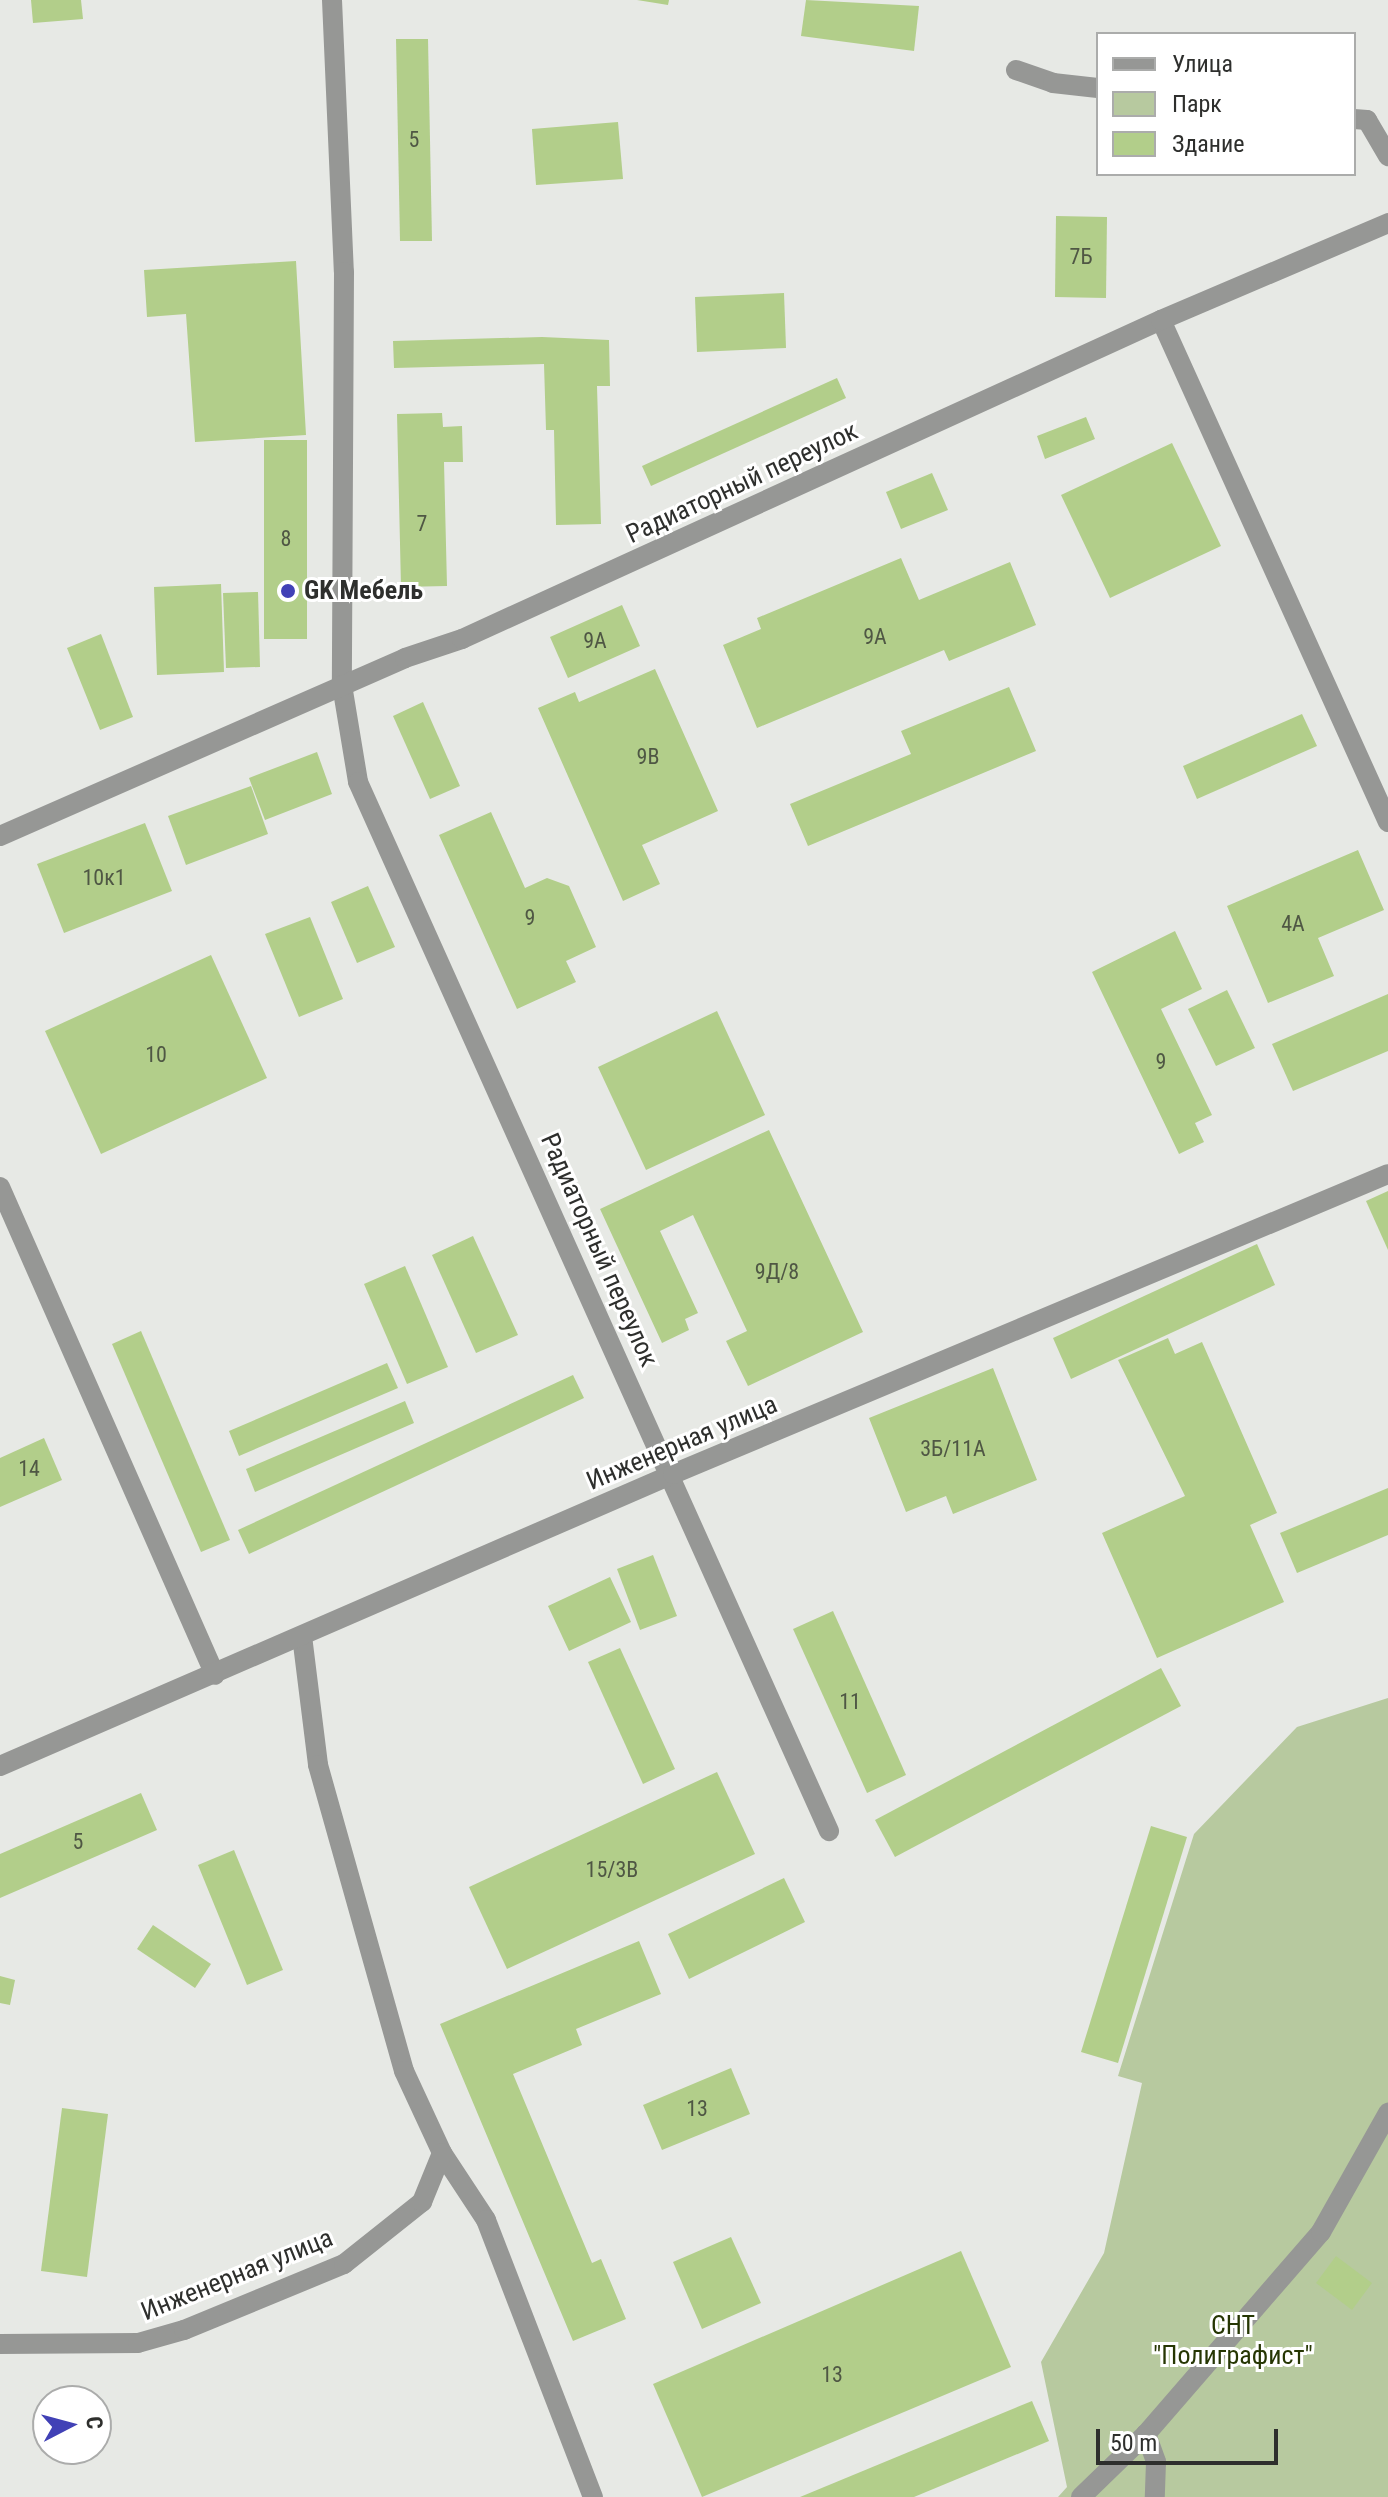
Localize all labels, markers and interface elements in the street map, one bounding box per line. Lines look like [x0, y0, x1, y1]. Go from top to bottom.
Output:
legend [1096, 32, 1356, 176]
text: Улица [1172, 50, 1233, 78]
text: Парк [1172, 90, 1222, 118]
house number: 5 [409, 127, 419, 153]
text: Здание [1172, 130, 1244, 158]
house number: 7Б [1070, 244, 1092, 270]
street label: Радиаторный переулок [621, 416, 863, 550]
house number: 7 [417, 511, 427, 537]
house number: 8 [281, 526, 291, 552]
place label: GK Мебель [304, 575, 423, 607]
marker: GK Мебель [279, 582, 297, 600]
house number: 9А [863, 624, 887, 650]
house number: 9А [583, 628, 607, 654]
house number: 9В [637, 744, 659, 770]
house number: 10к1 [82, 865, 126, 891]
house number: 9 [525, 905, 535, 931]
house number: 4А [1281, 911, 1305, 937]
house number: 10 [145, 1042, 167, 1068]
house number: 9 [1156, 1049, 1166, 1075]
street label: Радиаторный переулок [533, 1129, 665, 1371]
house number: 9Д/8 [755, 1259, 799, 1285]
street label: Инженерная улица [582, 1389, 782, 1497]
house number: 3Б/11А [920, 1436, 986, 1462]
house number: 14 [18, 1456, 40, 1482]
house number: 11 [839, 1689, 861, 1715]
house number: 5 [73, 1829, 83, 1855]
house number: 15/3В [586, 1857, 638, 1883]
house number: 13 [686, 2096, 708, 2122]
street label: Инженерная улица [137, 2222, 337, 2328]
park label: СНТ "Полиграфист" [1153, 2310, 1313, 2372]
house number: 13 [821, 2362, 843, 2388]
north arrow [32, 2385, 112, 2465]
scale bar [1100, 2413, 1282, 2463]
text: С [81, 2415, 107, 2430]
text: 50 m [1110, 2429, 1157, 2457]

